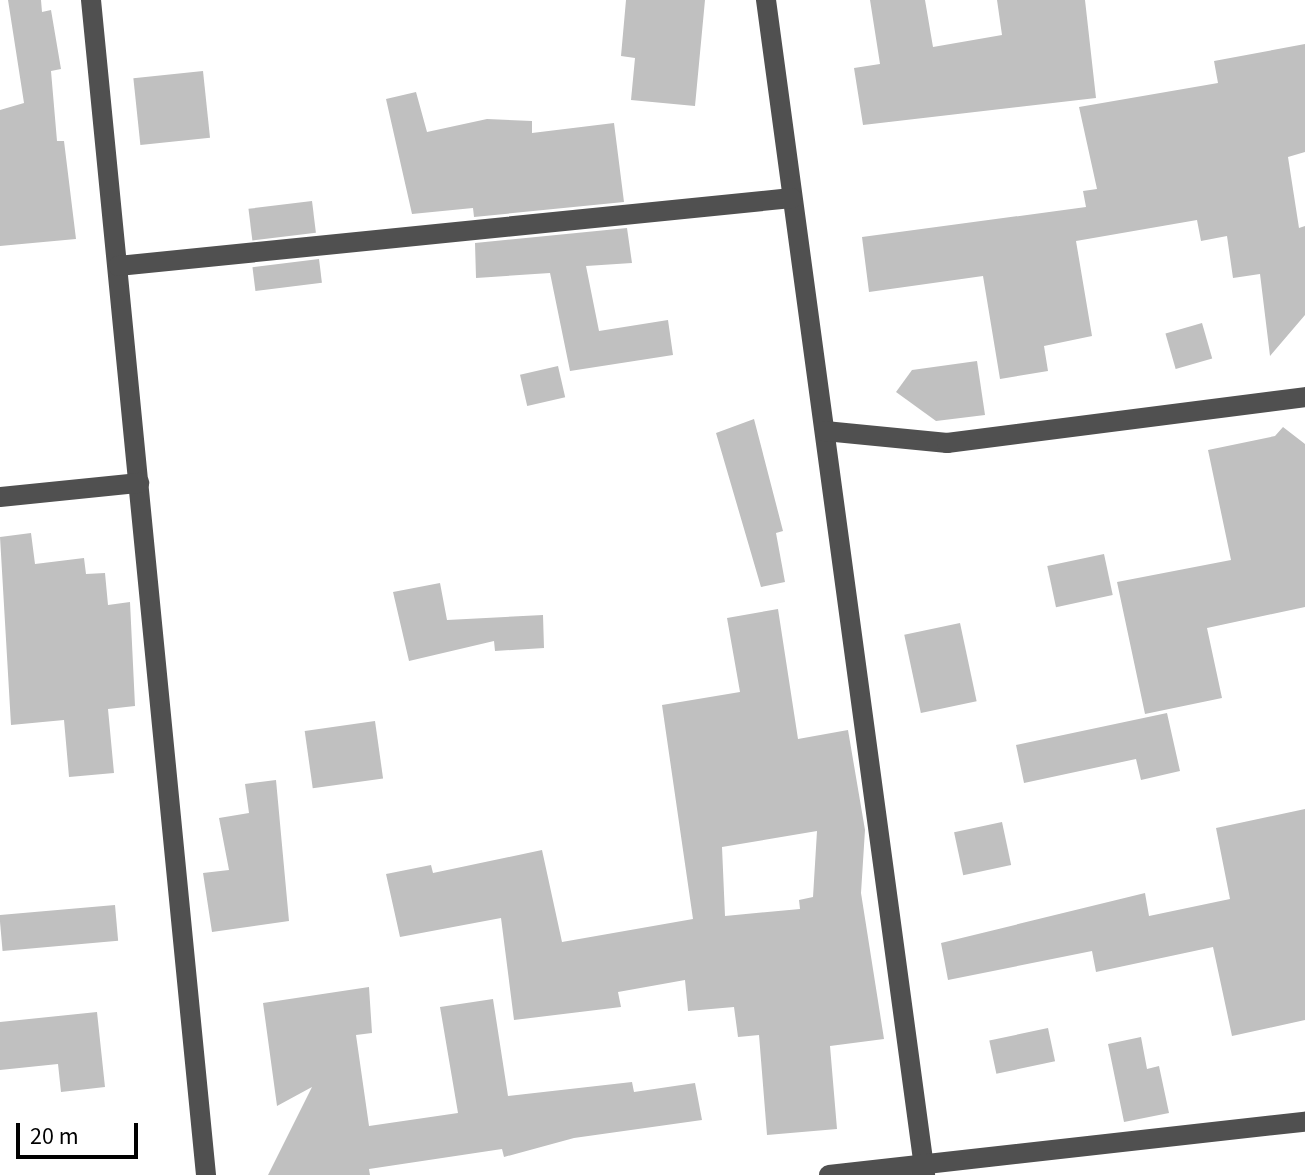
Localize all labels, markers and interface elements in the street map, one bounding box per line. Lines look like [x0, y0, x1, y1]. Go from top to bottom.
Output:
scale bar [20, 1107, 142, 1157]
text: 20 m [30, 1119, 79, 1154]

